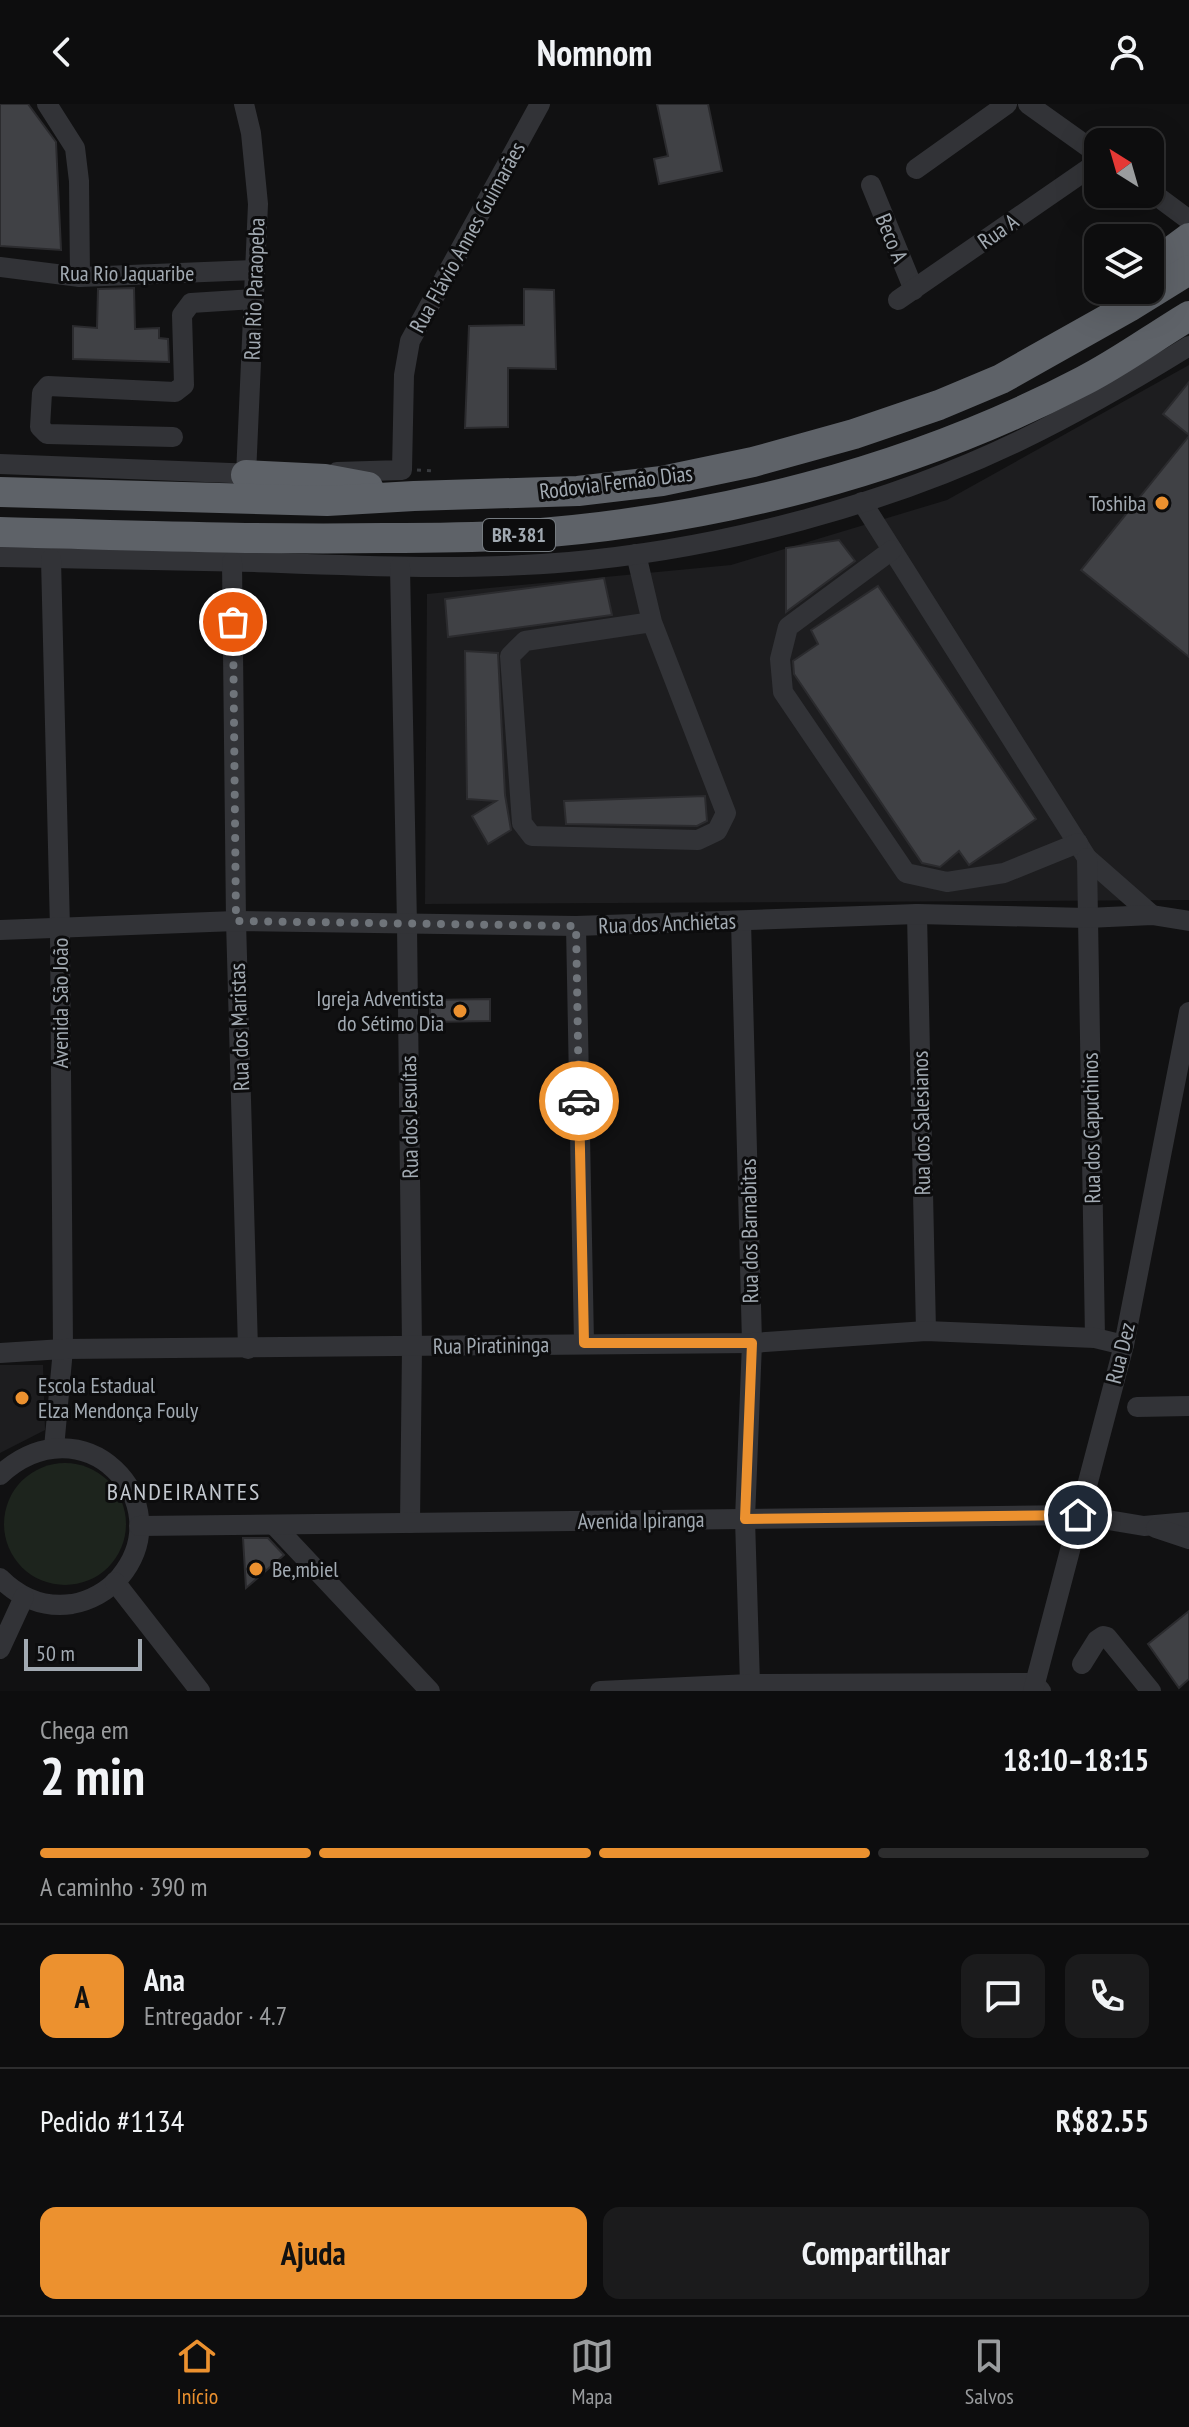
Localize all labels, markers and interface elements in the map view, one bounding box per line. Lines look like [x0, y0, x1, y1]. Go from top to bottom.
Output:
text: Nomnom [537, 29, 652, 76]
icon: back [40, 30, 84, 74]
icon: person [1105, 30, 1149, 74]
north arrow [1084, 128, 1164, 208]
map controls [1084, 128, 1164, 304]
street label: Rua Flávio Annes Guimarães [403, 137, 531, 337]
street label: Rua A [972, 207, 1024, 255]
street label: Beco A [870, 209, 915, 267]
street label: Rua Rio Paraopeba [238, 217, 270, 361]
button: layers [1084, 224, 1164, 304]
street label: Rua Rio Jaquaribe [60, 259, 194, 287]
street label: Rodovia Fernão Dias [538, 459, 694, 505]
place label: Toshiba [1089, 489, 1146, 517]
marker: Toshiba [1153, 494, 1171, 512]
road number: BR-381 [483, 519, 555, 551]
pin [199, 588, 267, 656]
icon: bag [211, 600, 255, 644]
street label: Rua dos Anchietas [598, 907, 736, 939]
street label: Avenida São João [46, 938, 74, 1068]
street label: Rua dos Maristas [223, 963, 255, 1091]
place label: Igreja Adventista do Sétimo Dia [316, 984, 444, 1037]
marker: Igreja Adventista do Sétimo Dia [451, 1002, 469, 1020]
street label: Rua dos Salesianos [906, 1050, 936, 1196]
street label: Rua dos Capuchinos [1076, 1052, 1106, 1204]
street label: Rua dos Jesuítas [394, 1055, 424, 1179]
courier [539, 1061, 619, 1141]
icon: car [557, 1079, 601, 1123]
street label: Rua dos Barnabitas [734, 1158, 764, 1304]
street label: Rua Dez [1099, 1319, 1141, 1386]
street label: Rua Piratininga [433, 1330, 549, 1360]
place label: Escola Estadual Elza Mendonça Fouly [38, 1371, 199, 1424]
marker: Escola Estadual Elza Mendonça Fouly [13, 1389, 31, 1407]
district label: BANDEIRANTES [107, 1476, 261, 1507]
pin [1044, 1481, 1112, 1549]
icon: home [1056, 1493, 1100, 1537]
street label: Avenida Ipiranga [577, 1505, 705, 1535]
place label: Be,mbiel [272, 1555, 339, 1583]
marker: Be,mbiel [247, 1560, 265, 1578]
scale bar [24, 1635, 142, 1671]
text: 50 m [36, 1639, 75, 1667]
text: Chega em [40, 1713, 129, 1746]
text: 18:10–18:15 [1003, 1740, 1149, 1779]
text: 2 min [40, 1742, 145, 1809]
text: A caminho · 390 m [40, 1870, 207, 1903]
button: chat [961, 1954, 1045, 2038]
button: phone [1065, 1954, 1149, 2038]
text: Ana [144, 1960, 185, 1999]
text: A [74, 1977, 90, 2016]
text: Entregador · 4.7 [144, 1999, 287, 2032]
text: Pedido #1134 [40, 2101, 184, 2140]
text: R$82.55 [1056, 2101, 1149, 2140]
button: Ajuda [40, 2207, 587, 2299]
button: Compartilhar [603, 2207, 1149, 2299]
tab: Início [175, 2334, 219, 2410]
tab: Mapa [570, 2334, 614, 2410]
tab: Salvos [965, 2334, 1014, 2410]

